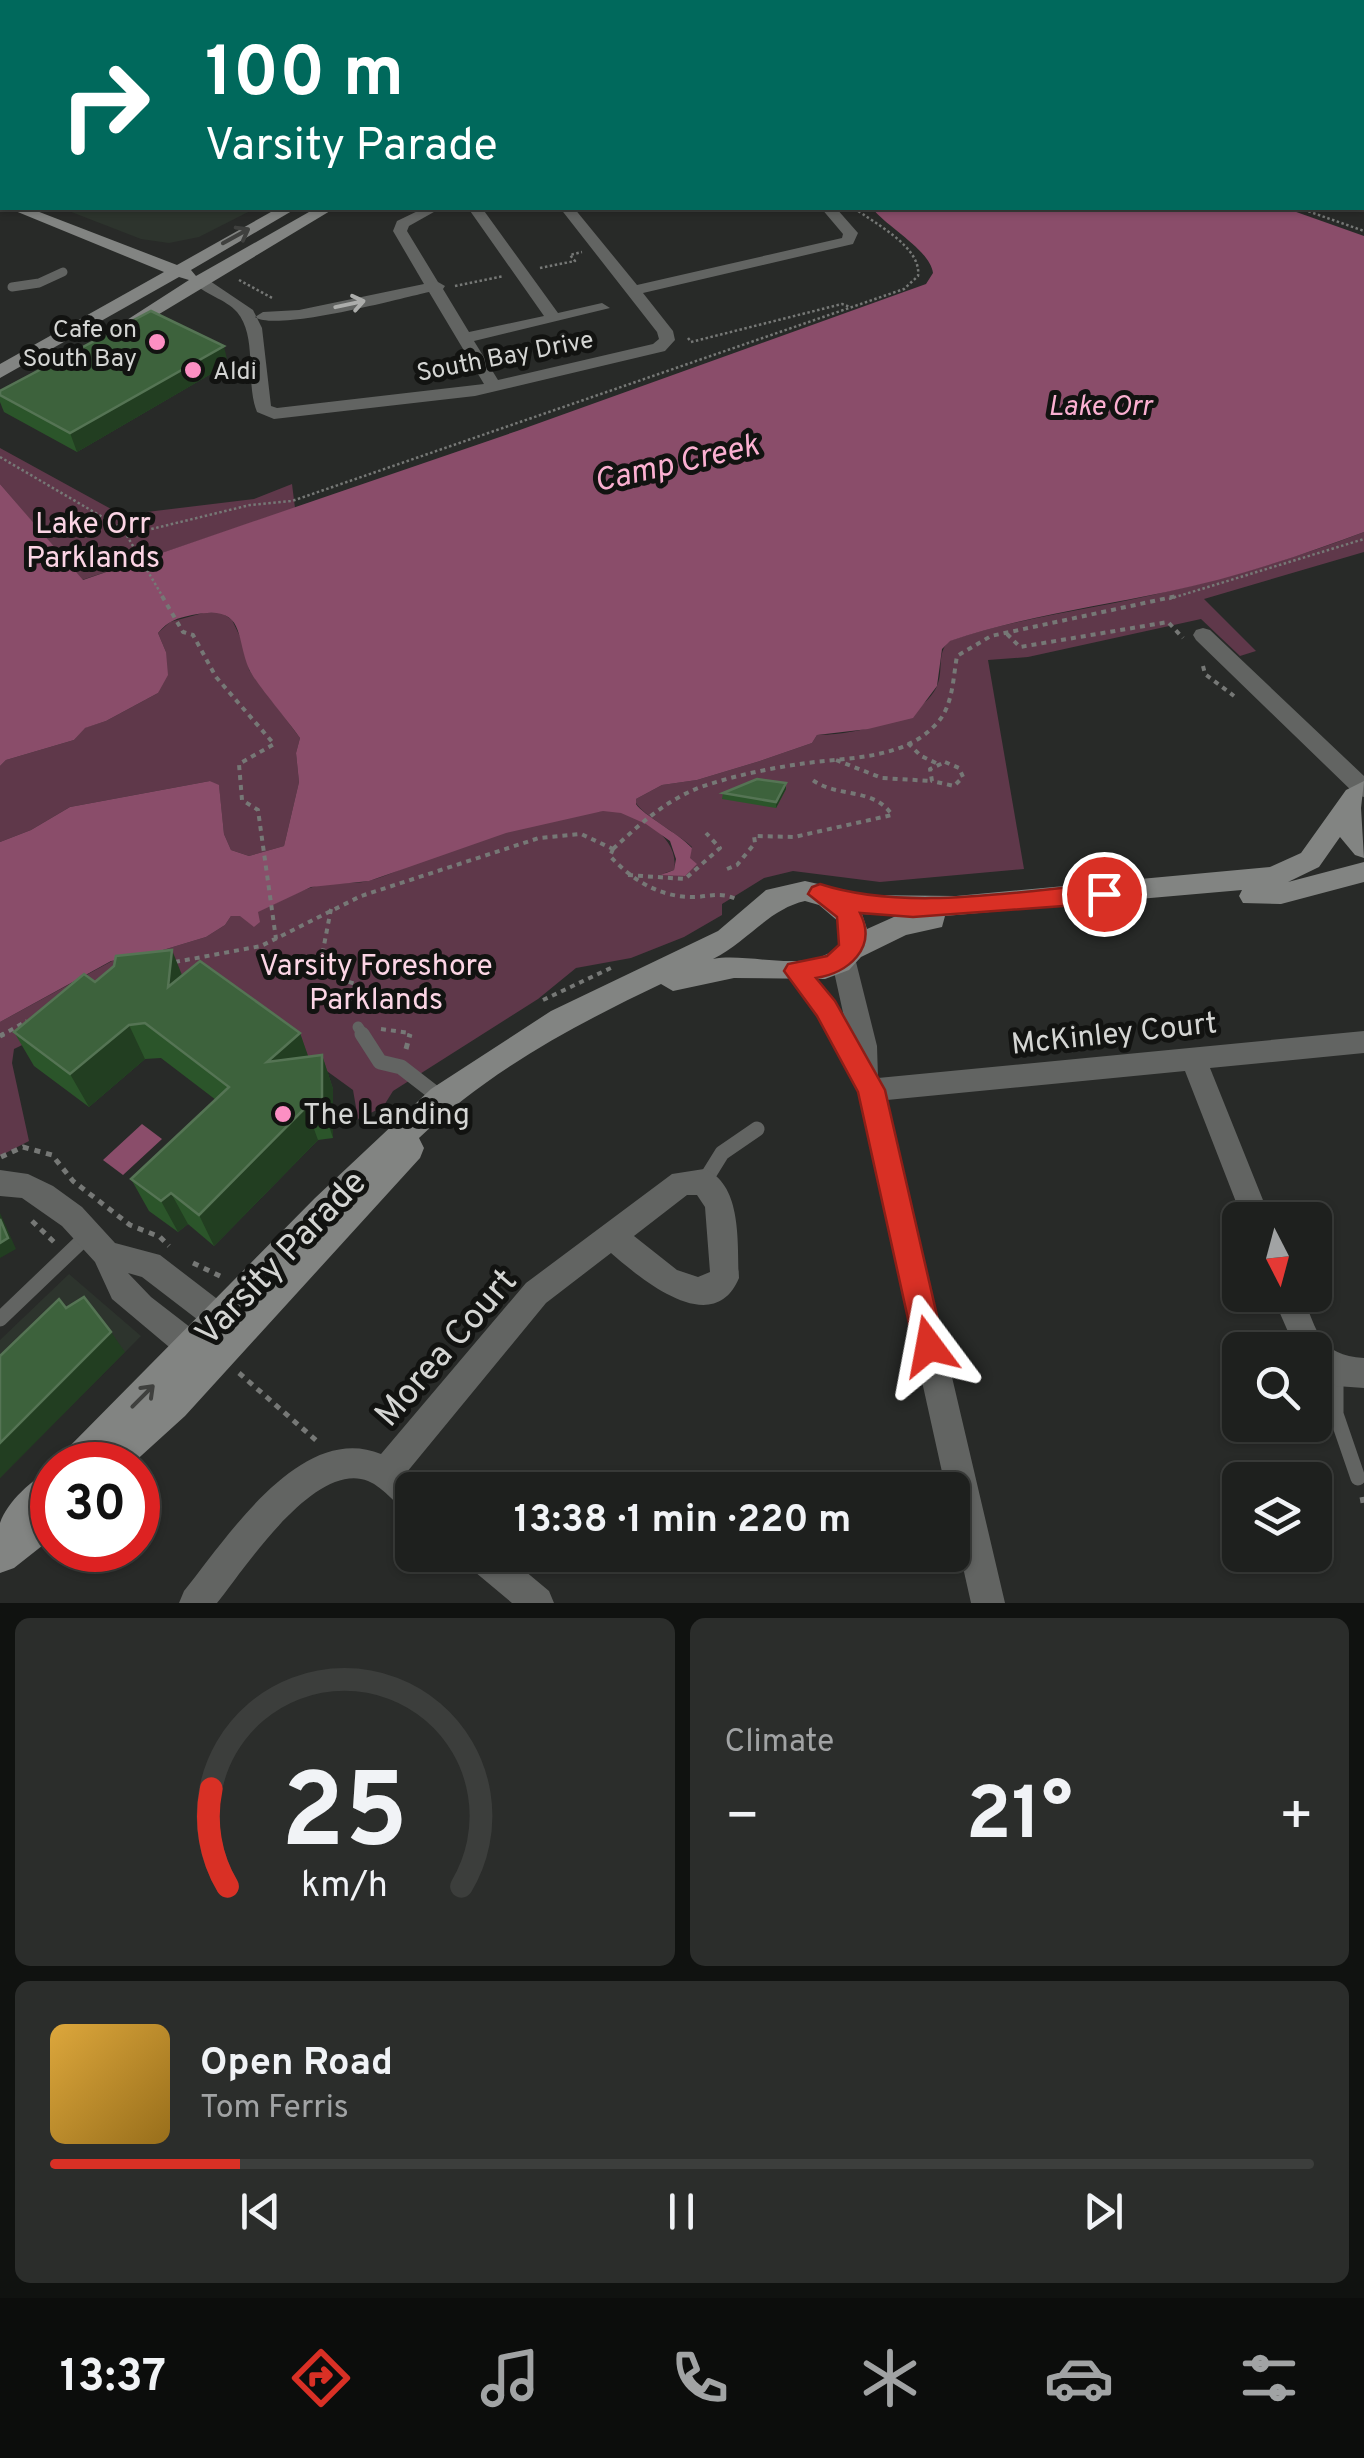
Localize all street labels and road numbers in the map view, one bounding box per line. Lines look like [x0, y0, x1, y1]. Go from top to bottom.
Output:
street label: South Bay Drive [414, 325, 597, 391]
street label: McKinley Court [1010, 1006, 1219, 1065]
street label: Varsity Parade [187, 1162, 377, 1356]
street label: Morea Court [367, 1261, 528, 1437]

